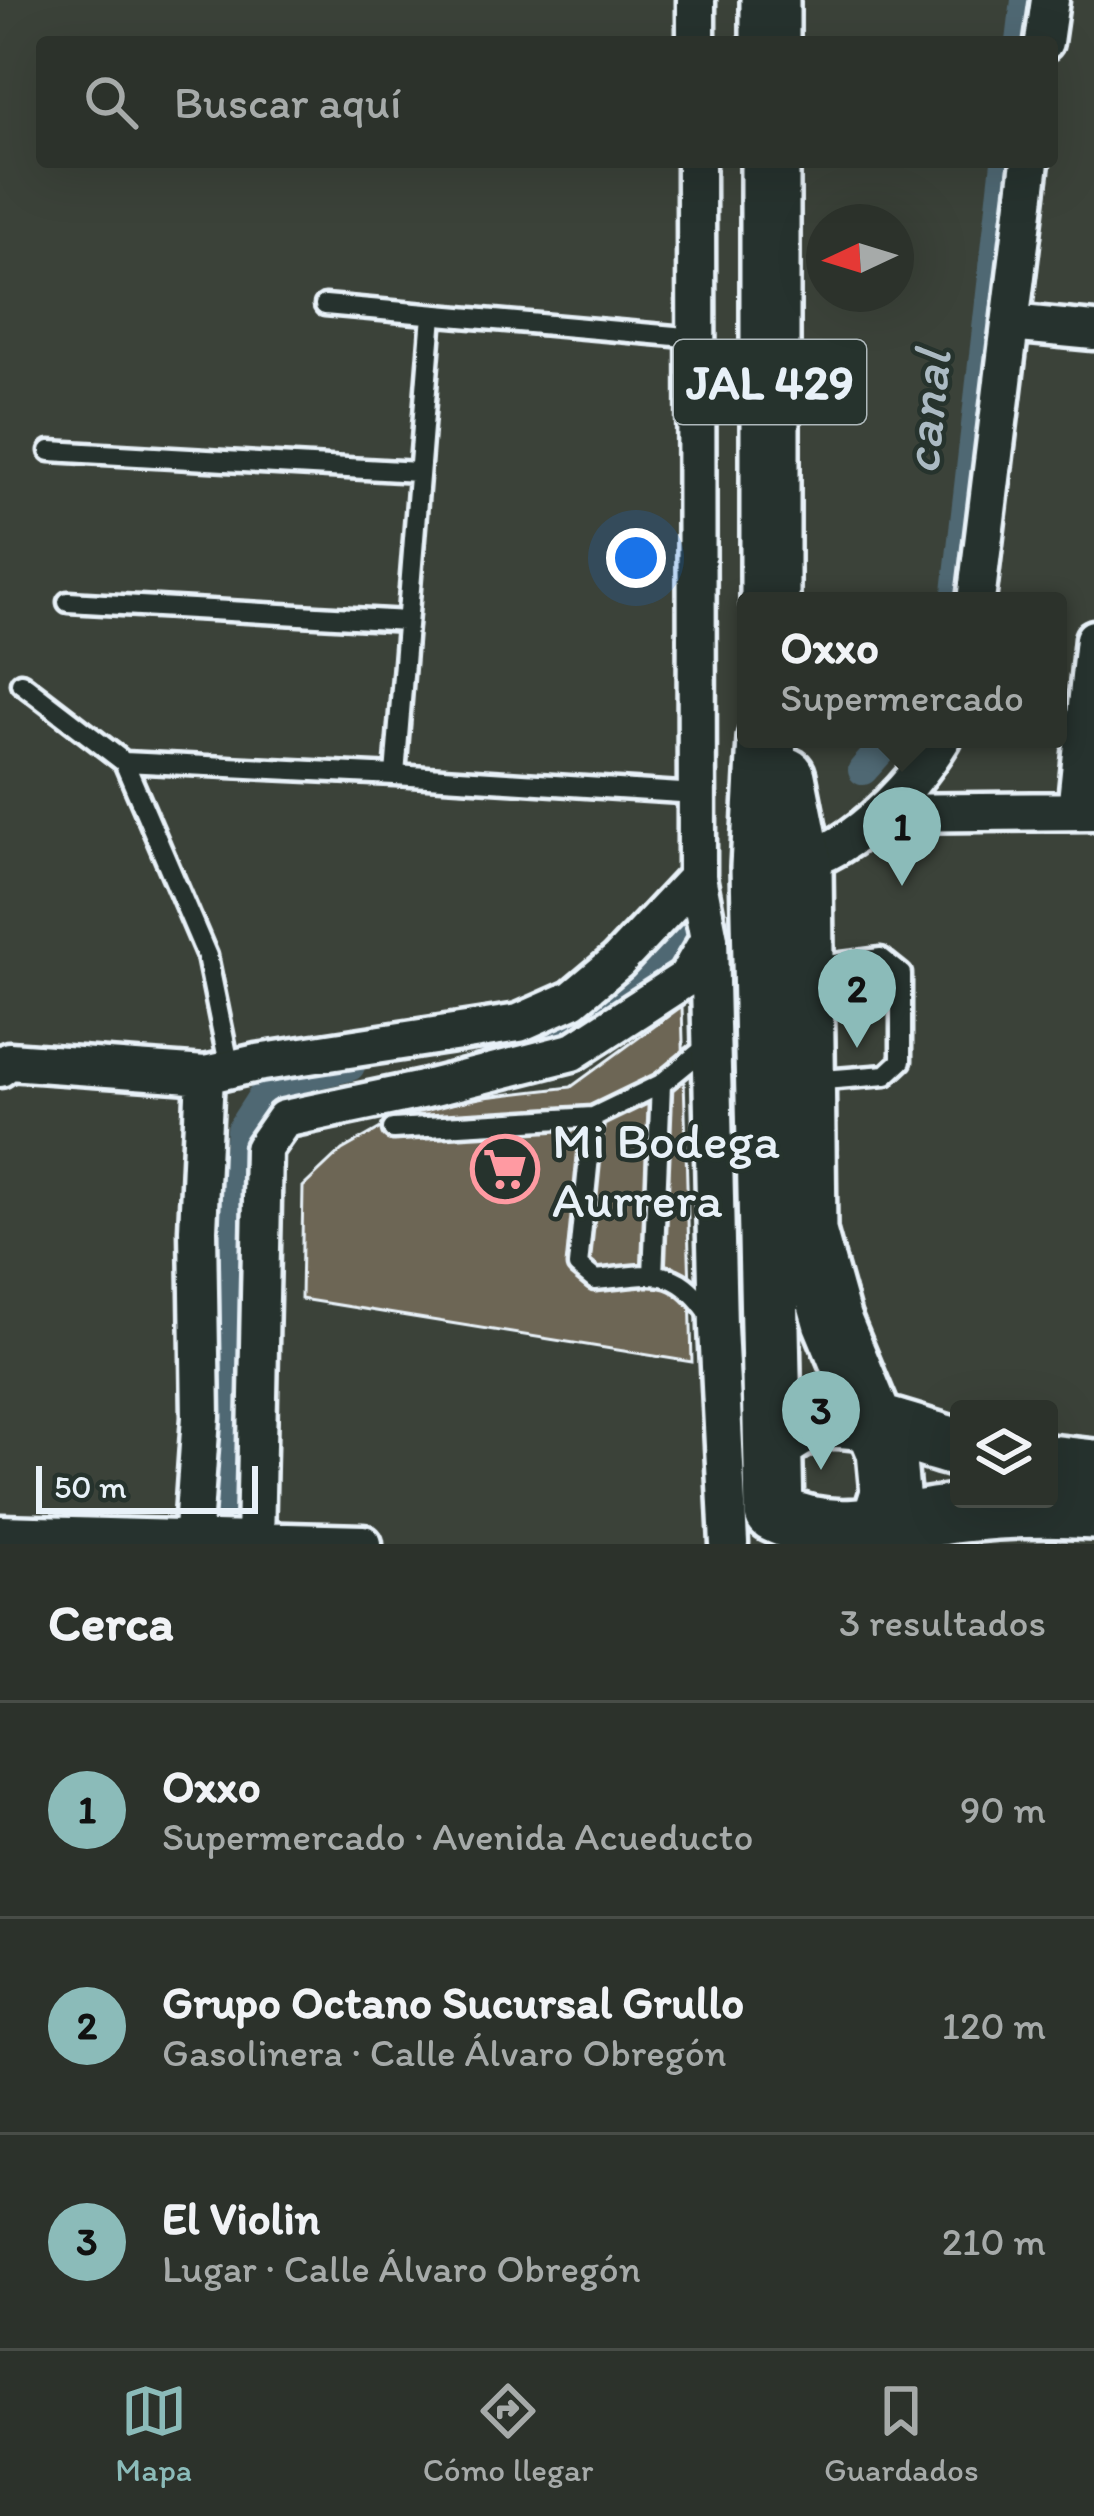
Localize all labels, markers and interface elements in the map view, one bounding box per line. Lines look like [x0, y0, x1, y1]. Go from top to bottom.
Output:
search box [36, 36, 1058, 168]
icon: search [78, 69, 144, 135]
text: Buscar aquí [174, 75, 401, 129]
north arrow [806, 204, 914, 312]
road number: JAL 429 [674, 340, 866, 424]
water label: canal [887, 343, 965, 477]
your location [606, 528, 666, 588]
popup [737, 592, 1067, 748]
text: Oxxo [780, 620, 879, 674]
text: Supermercado [780, 674, 1024, 721]
pin: 1 [863, 787, 941, 886]
pin: 2 [818, 949, 896, 1048]
place label: Mi Bodega Aurrera [552, 1110, 780, 1230]
supermarket icon: Mi Bodega Aurrera [470, 1134, 540, 1204]
pin: 3 [782, 1371, 860, 1470]
map controls [950, 1400, 1058, 1508]
button: layers [950, 1400, 1058, 1508]
scale bar [36, 1460, 258, 1513]
text: 50 m [54, 1467, 127, 1506]
text: Cerca [48, 1592, 174, 1653]
text: 3 resultados [839, 1599, 1046, 1646]
text: Oxxo [162, 1759, 261, 1813]
text: 1 [78, 1786, 96, 1833]
text: 90 m [960, 1786, 1046, 1833]
text: Supermercado · Avenida Acueducto [162, 1813, 753, 1860]
text: Grupo Octano Sucursal Grullo [162, 1975, 744, 2029]
text: 2 [77, 2002, 97, 2049]
text: 120 m [942, 2002, 1046, 2049]
text: Gasolinera · Calle Álvaro Obregón [162, 2029, 727, 2076]
text: El Violin [162, 2191, 320, 2245]
text: 3 [76, 2218, 98, 2265]
text: 210 m [942, 2218, 1046, 2265]
text: Lugar · Calle Álvaro Obregón [162, 2245, 641, 2292]
tab: Mapa [115, 2378, 192, 2489]
tab: Cómo llegar [423, 2378, 594, 2489]
tab: Guardados [824, 2378, 979, 2489]

